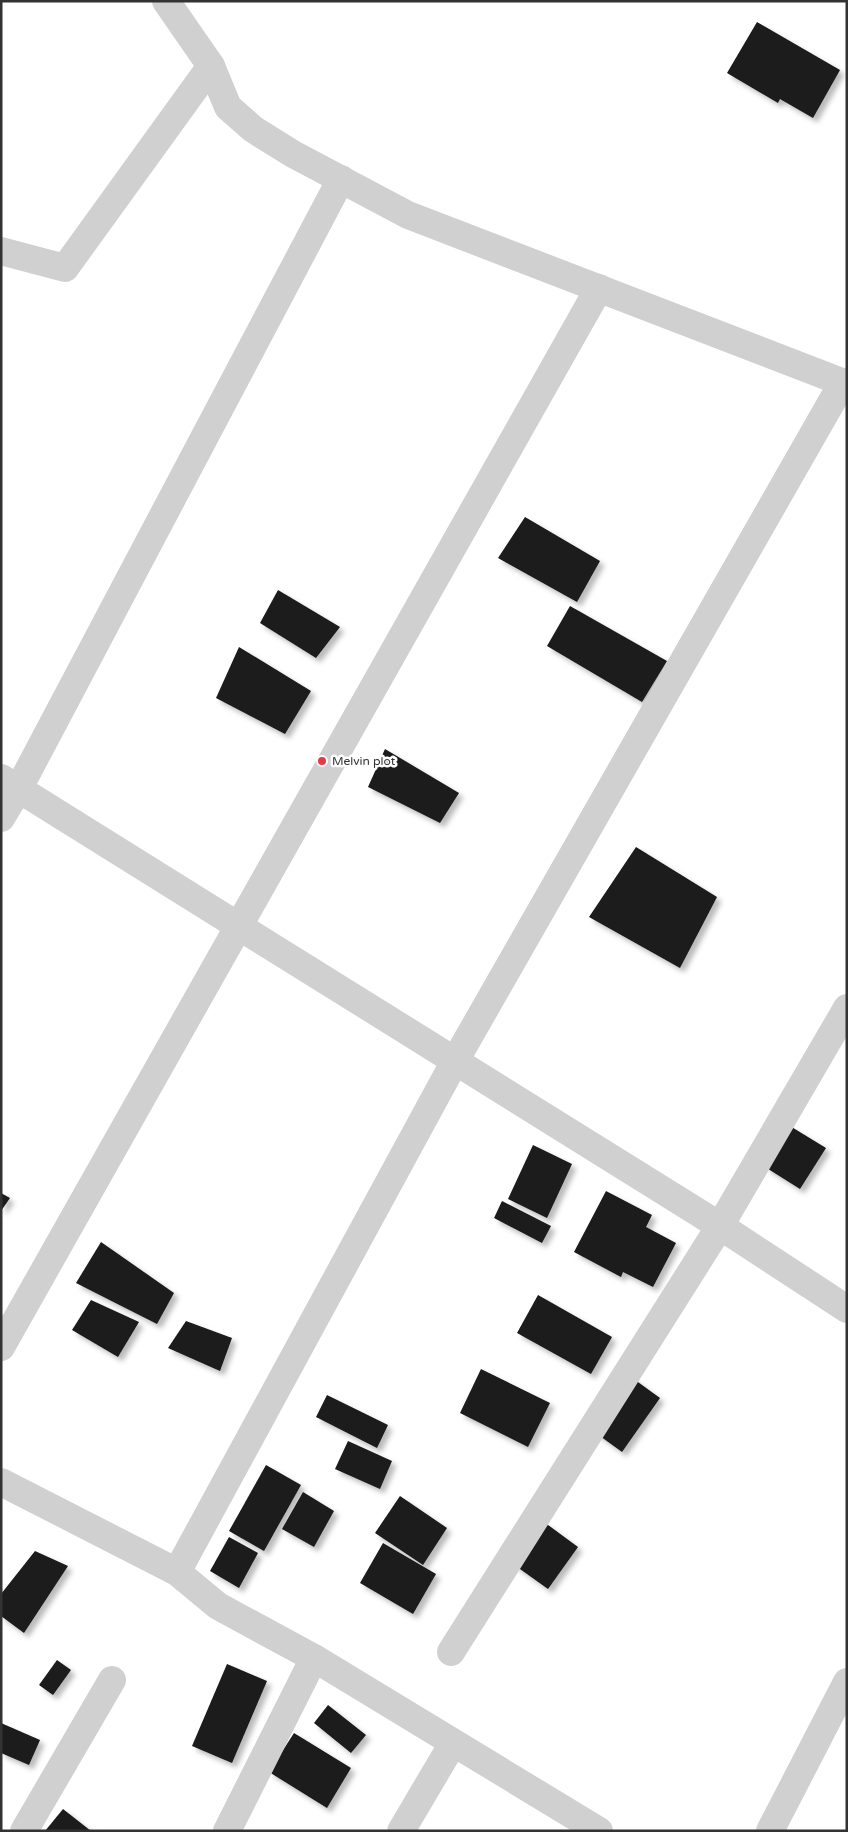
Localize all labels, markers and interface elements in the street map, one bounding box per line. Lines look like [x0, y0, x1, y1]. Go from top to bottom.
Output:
place label: Melvin plot [332, 754, 396, 768]
marker: Melvin plot [316, 755, 328, 767]

